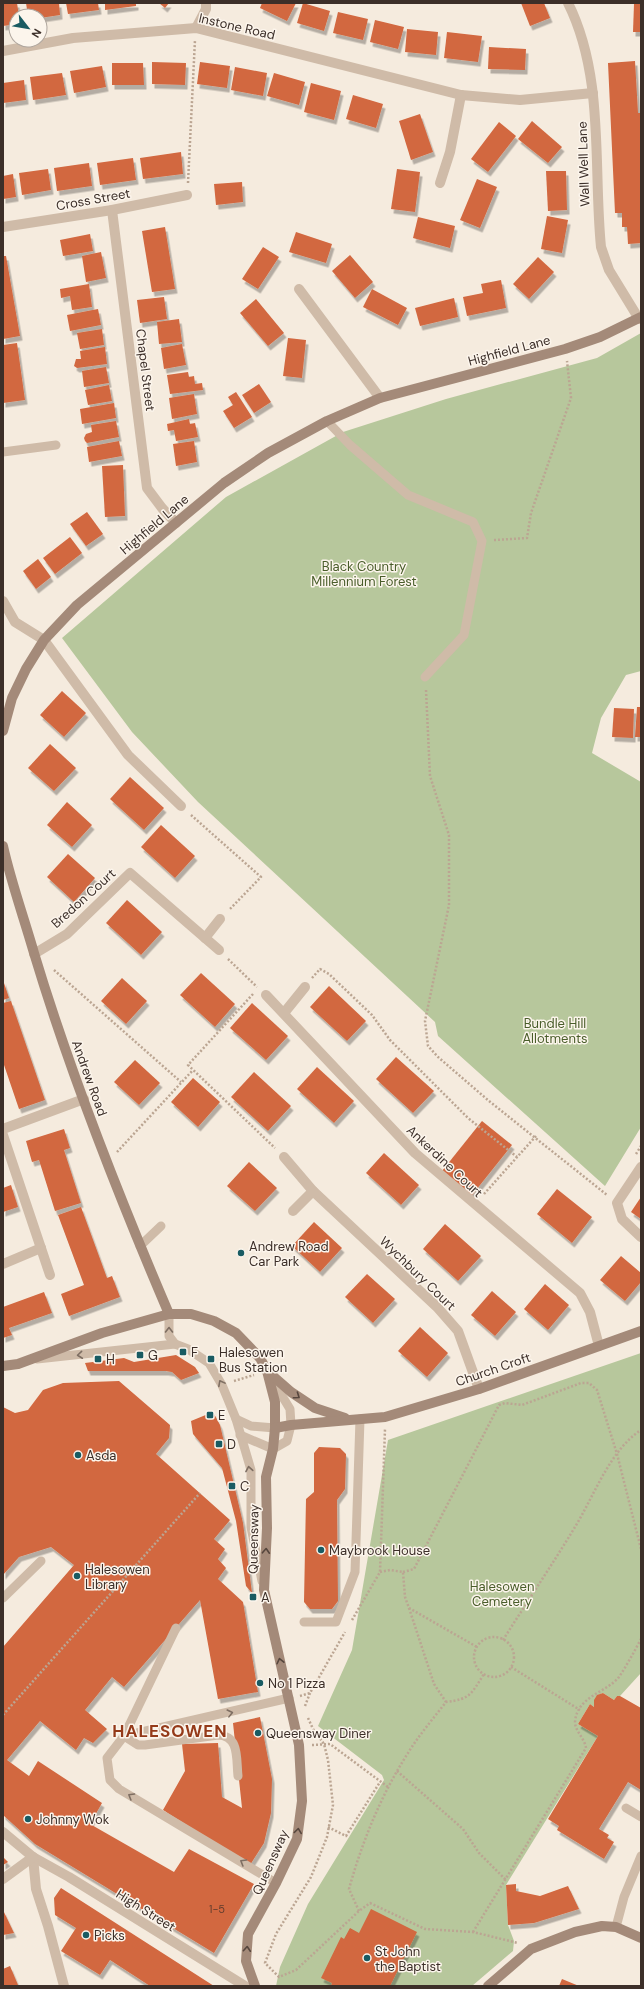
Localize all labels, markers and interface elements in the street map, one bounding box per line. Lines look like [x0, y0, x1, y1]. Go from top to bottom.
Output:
north arrow [8, 8, 48, 48]
street label: Instone Road [197, 9, 277, 44]
text: N [29, 26, 45, 40]
street label: Wall Well Lane [574, 121, 593, 207]
street label: Cross Street [55, 185, 131, 214]
street label: Chapel Street [132, 328, 159, 412]
street label: Highfield Lane [466, 331, 552, 370]
street label: Highfield Lane [116, 491, 192, 558]
park label: Black Country Millennium Forest [311, 558, 417, 590]
street label: Bredon Court [48, 865, 119, 932]
park label: Bundle Hill Allotments [522, 1015, 588, 1047]
street label: Andrew Road [68, 1038, 111, 1118]
street label: Ankerdine Court [403, 1122, 486, 1201]
street label: Wychbury Court [376, 1233, 459, 1314]
place label: Andrew Road Car Park [249, 1238, 329, 1270]
marker: Andrew Road Car Park [236, 1248, 246, 1258]
one-way arrow [165, 1327, 173, 1333]
place label: F [191, 1344, 198, 1361]
place label: Halesowen Bus Station [219, 1344, 287, 1376]
place label: G [148, 1347, 158, 1364]
marker: F [178, 1347, 188, 1357]
street label: Church Croft [453, 1349, 533, 1390]
marker: G [135, 1350, 145, 1360]
one-way arrow [77, 1351, 83, 1360]
place label: H [106, 1351, 115, 1368]
marker: H [93, 1354, 103, 1364]
marker: Halesowen Bus Station [206, 1354, 216, 1364]
one-way arrow [218, 1380, 225, 1387]
one-way arrow [293, 1391, 300, 1399]
place label: E [218, 1407, 225, 1424]
marker: E [205, 1410, 215, 1420]
place label: D [227, 1436, 236, 1453]
marker: D [214, 1439, 224, 1449]
place label: Asda [86, 1447, 116, 1464]
marker: Asda [73, 1450, 83, 1460]
one-way arrow [246, 1465, 254, 1472]
place label: C [240, 1478, 249, 1495]
marker: C [227, 1481, 237, 1491]
street label: Queensway [244, 1504, 263, 1574]
place label: Maybrook House [329, 1542, 430, 1559]
marker: Maybrook House [316, 1545, 326, 1555]
one-way arrow [262, 1548, 271, 1554]
place label: Halesowen Library [85, 1561, 150, 1593]
marker: Halesowen Library [72, 1571, 82, 1581]
park label: Halesowen Cemetery [470, 1578, 534, 1610]
place label: A [261, 1589, 270, 1606]
marker: A [248, 1592, 258, 1602]
one-way arrow [277, 1658, 285, 1664]
place label: No 1 Pizza [268, 1675, 325, 1692]
marker: No 1 Pizza [255, 1678, 265, 1688]
one-way arrow [227, 1709, 233, 1717]
district label: HALESOWEN [112, 1720, 228, 1742]
place label: Queensway Diner [266, 1725, 371, 1742]
marker: Queensway Diner [253, 1728, 263, 1738]
one-way arrow [128, 1793, 135, 1801]
place label: Johnny Wok [36, 1811, 110, 1828]
marker: Johnny Wok [23, 1814, 33, 1824]
street label: Queensway [248, 1827, 292, 1898]
one-way arrow [293, 1828, 302, 1834]
one-way arrow [240, 1860, 247, 1867]
street label: High Street [113, 1885, 179, 1935]
house number: 1-5 [209, 1902, 225, 1916]
place label: Picks [94, 1927, 125, 1944]
marker: Picks [81, 1930, 91, 1940]
place label: St John the Baptist [375, 1943, 441, 1975]
one-way arrow [243, 1946, 252, 1952]
marker: St John the Baptist [362, 1953, 372, 1963]

